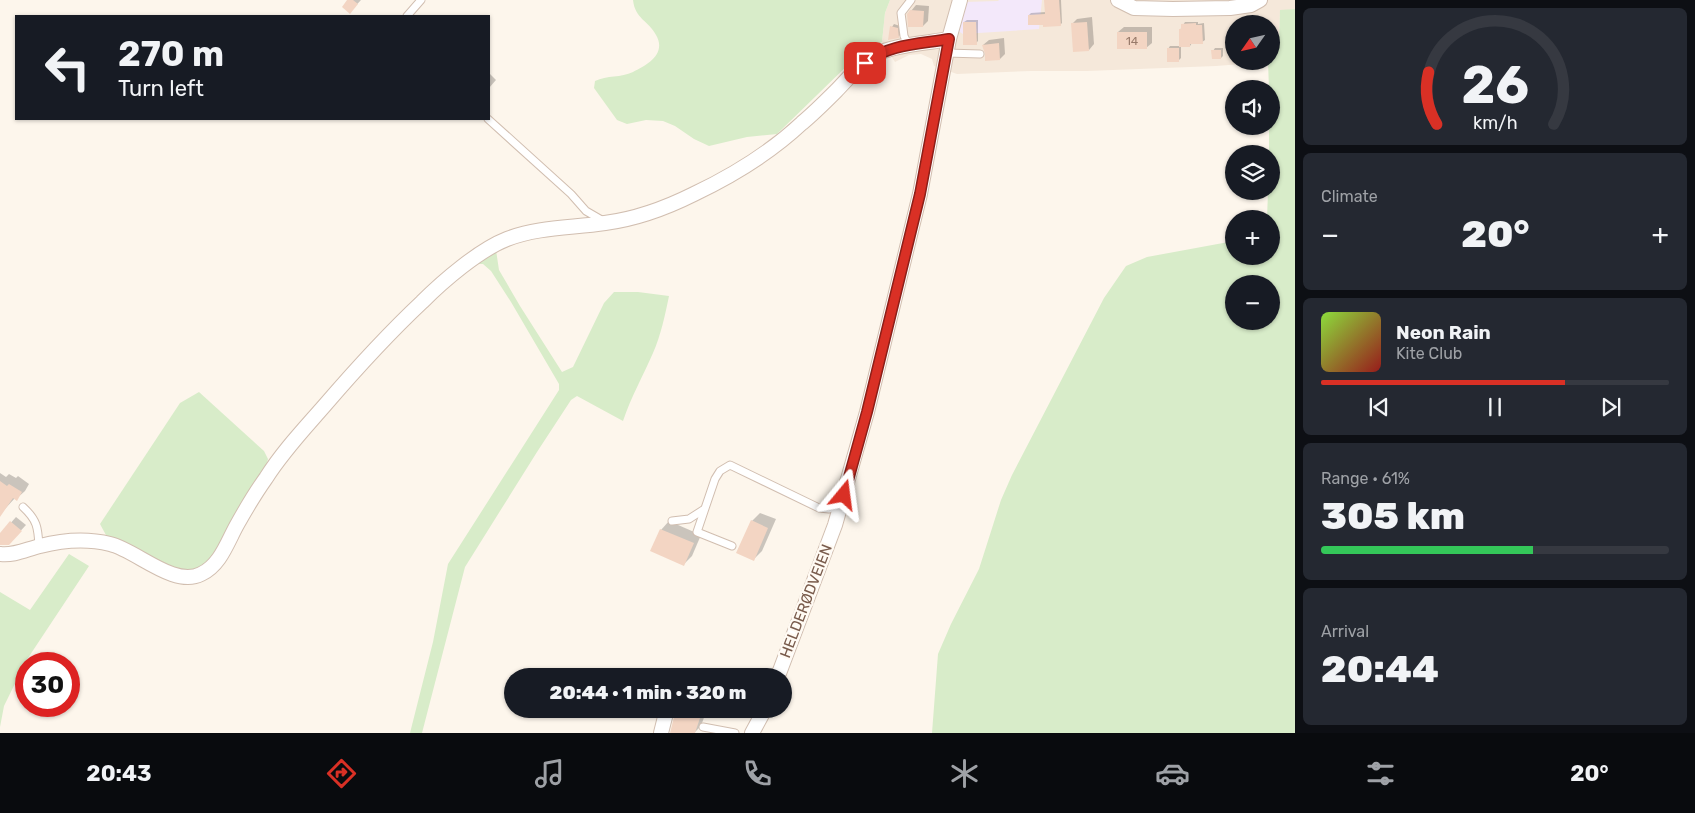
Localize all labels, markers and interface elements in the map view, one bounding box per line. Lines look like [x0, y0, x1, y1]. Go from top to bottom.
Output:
north arrow [1225, 15, 1280, 70]
map controls [1225, 15, 1280, 330]
text: 270 m [118, 33, 224, 75]
house number: 14 [1126, 34, 1139, 48]
icon: left [35, 35, 100, 100]
pin [844, 42, 886, 84]
icon: arrive [851, 49, 879, 77]
text: 26 [1461, 54, 1529, 116]
text: Turn left [118, 75, 204, 102]
button: sound [1225, 80, 1280, 135]
text: km/h [1473, 112, 1517, 133]
button: layers [1225, 145, 1280, 200]
text: Climate [1321, 187, 1378, 206]
button: + [1225, 210, 1280, 265]
text: 20° [1461, 211, 1530, 257]
text: − [1321, 218, 1339, 251]
text: + [1652, 218, 1669, 251]
button: − [1225, 275, 1280, 330]
text: Neon Rain [1396, 321, 1491, 344]
text: Kite Club [1396, 344, 1462, 363]
icon: previous [1365, 393, 1393, 421]
icon: pause [1481, 393, 1509, 421]
icon: next [1597, 393, 1625, 421]
position arrow [817, 468, 869, 520]
text: Range · 61% [1321, 469, 1410, 488]
text: 305 km [1321, 493, 1465, 539]
street label: HELDERØDVEIEN [776, 542, 836, 660]
text: Arrival [1321, 622, 1369, 641]
text: 20:44 [1321, 646, 1439, 692]
speed limit sign: 30 [15, 652, 80, 717]
text: 20:44 · 1 min · 320 m [550, 681, 746, 704]
icon: directions [324, 756, 359, 791]
icon: music [532, 756, 567, 791]
icon: phone [740, 756, 775, 791]
icon: climate [947, 756, 982, 791]
icon: car [1155, 756, 1190, 791]
icon: filters [1363, 756, 1398, 791]
text: 20:43 [86, 760, 152, 787]
text: 20° [1570, 760, 1609, 787]

